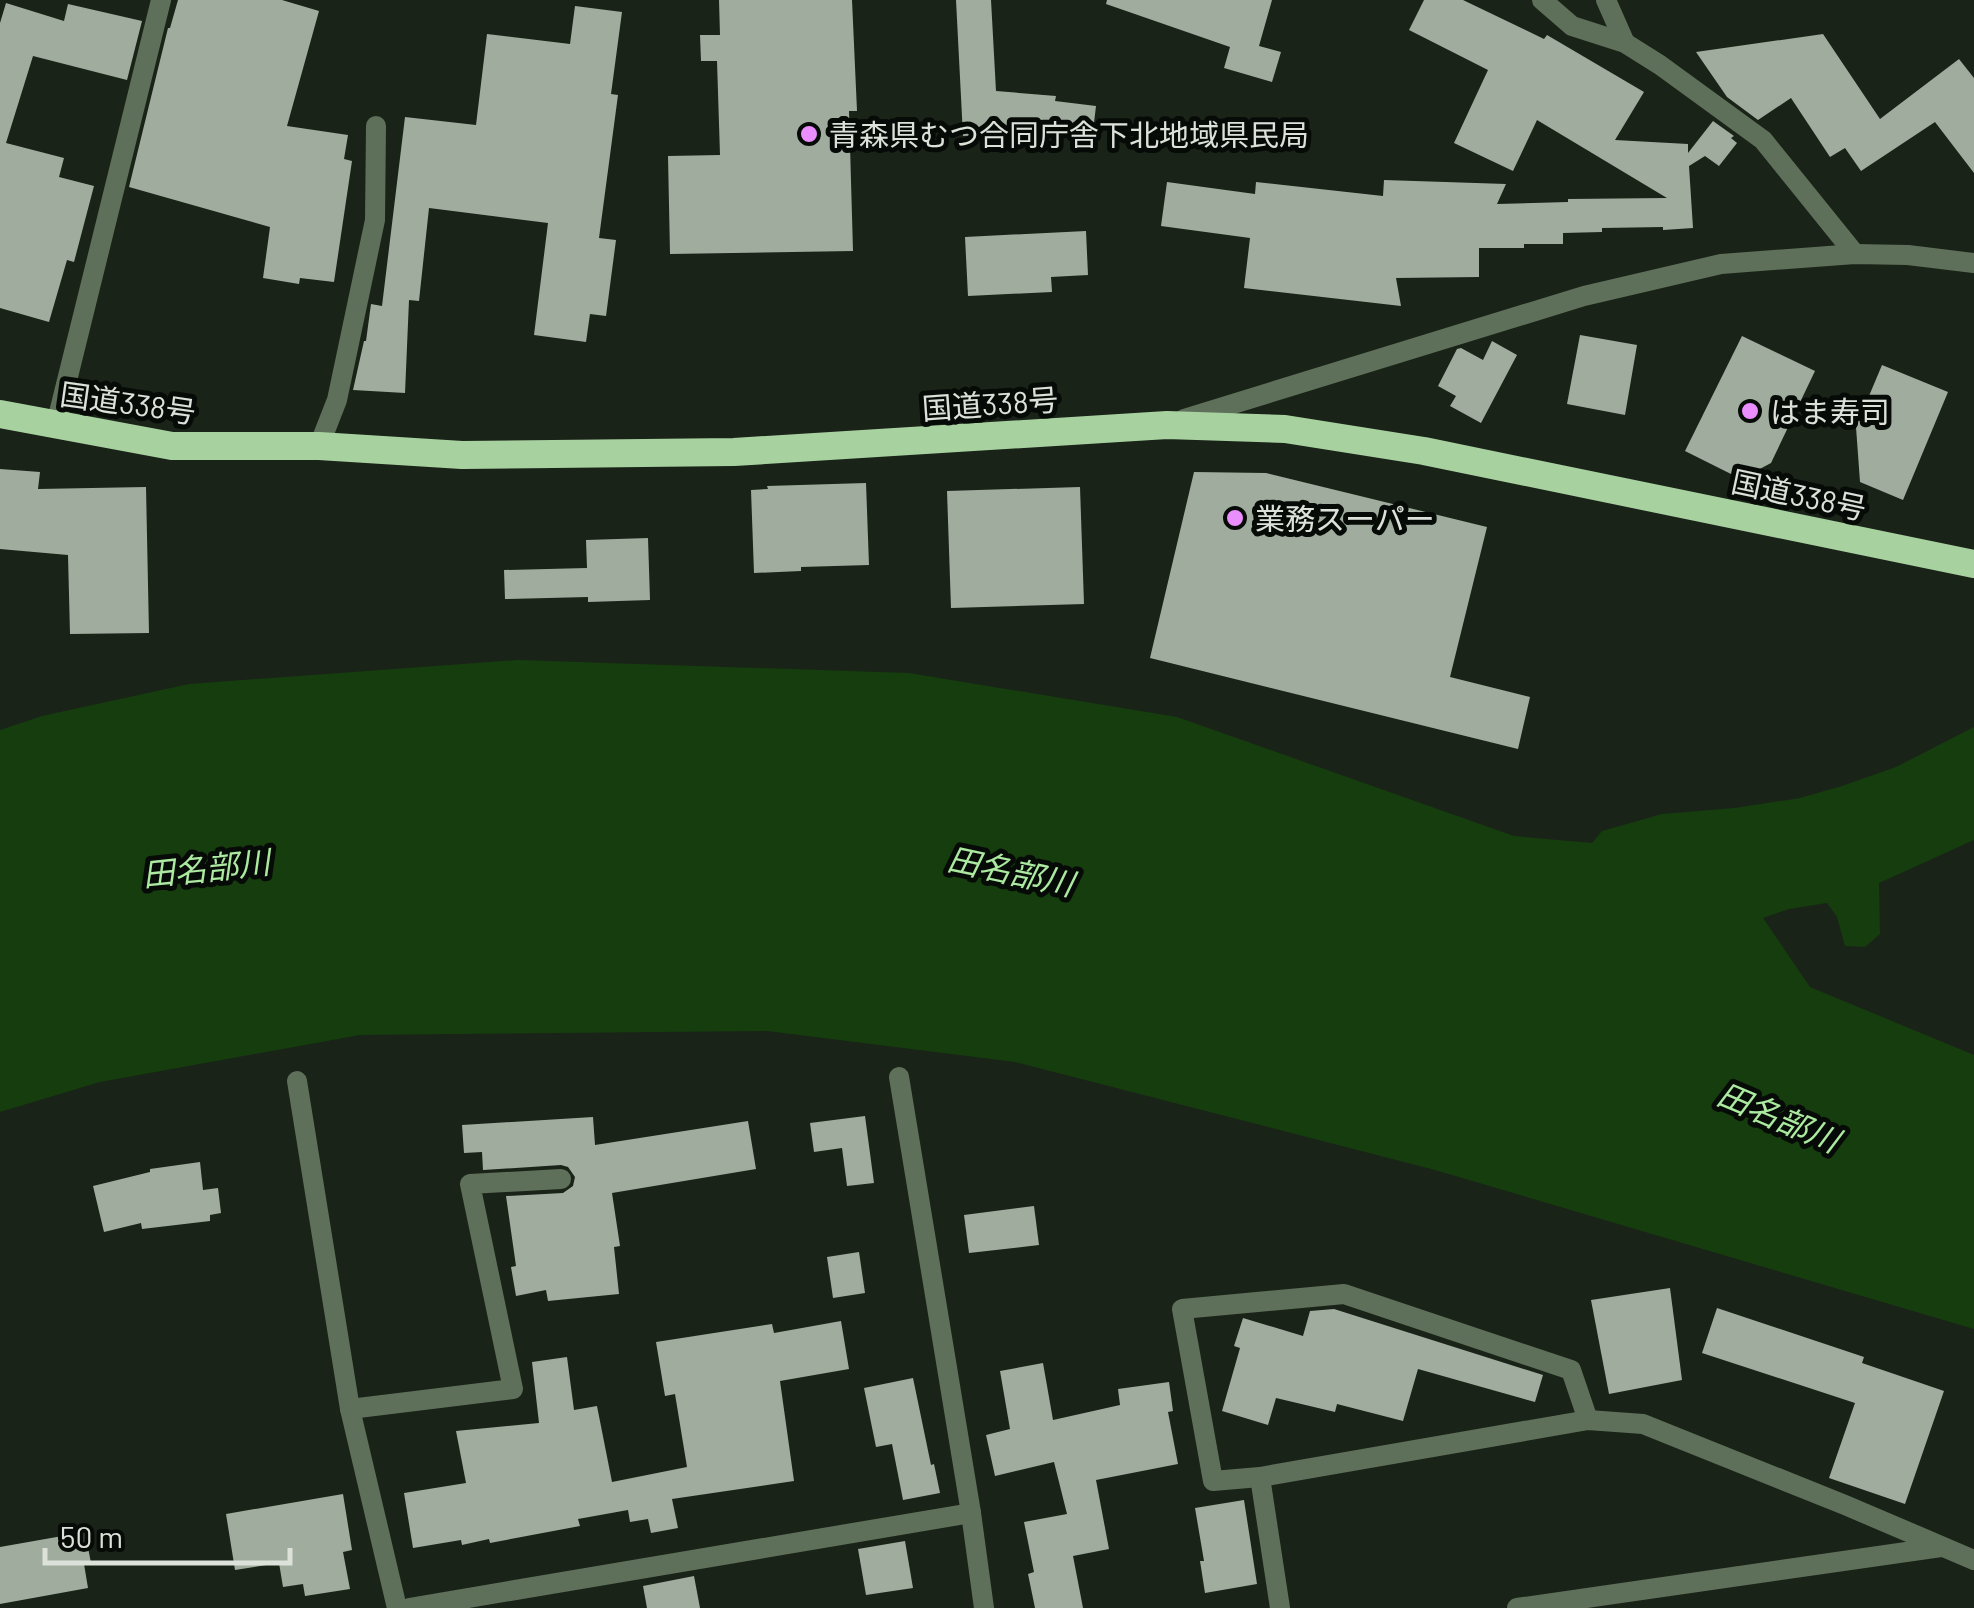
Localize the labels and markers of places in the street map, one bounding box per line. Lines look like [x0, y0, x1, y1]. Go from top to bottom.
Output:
place label: 青森県むつ合同庁舎下北地域県民局 [829, 116, 1309, 152]
marker: 青森県むつ合同庁舎下北地域県民局 [798, 123, 820, 145]
place label: はま寿司 [1770, 393, 1890, 429]
marker: はま寿司 [1739, 400, 1761, 422]
place label: 業務スーパー [1255, 500, 1435, 536]
marker: 業務スーパー [1224, 507, 1246, 529]

